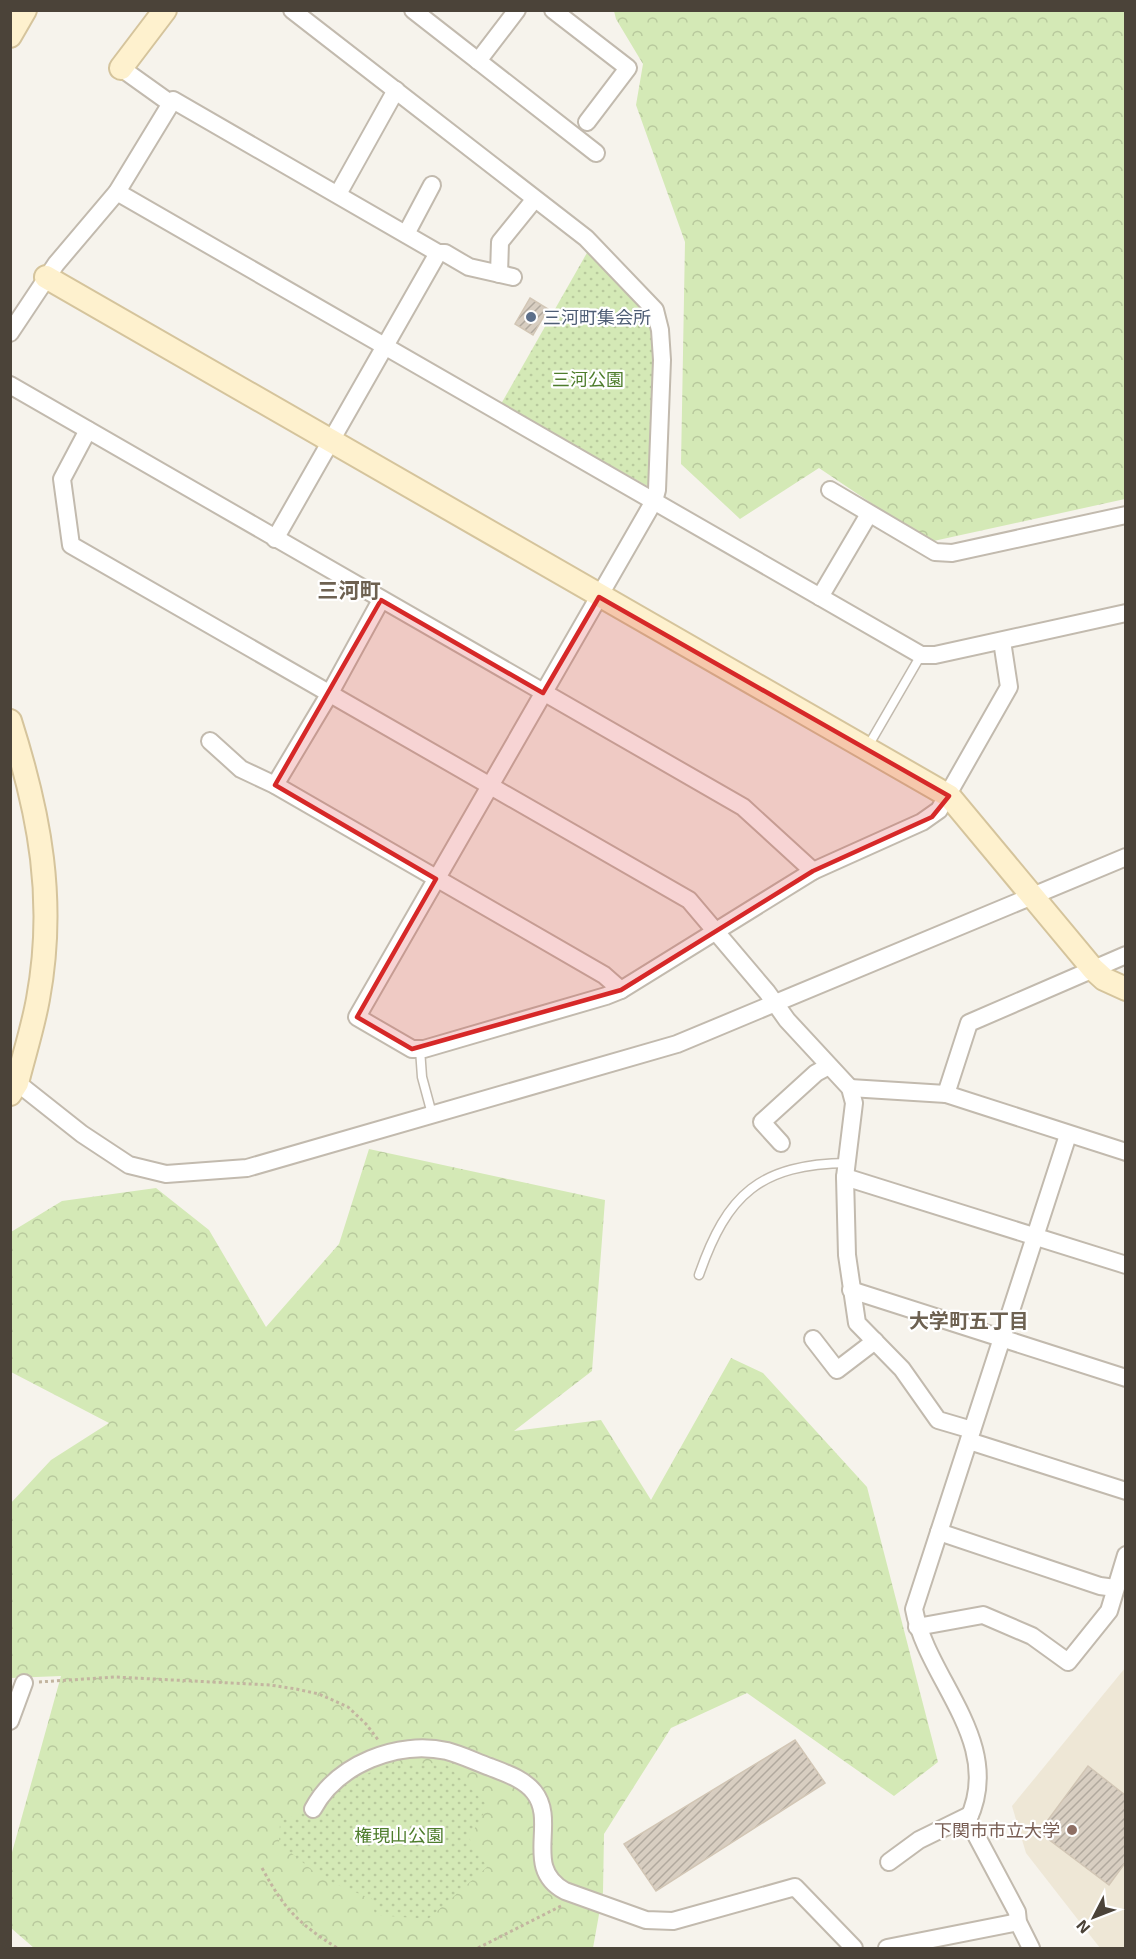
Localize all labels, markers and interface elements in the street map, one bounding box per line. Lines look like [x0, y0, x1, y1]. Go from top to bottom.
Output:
place label: 三河町集会所 [543, 306, 651, 328]
marker: 三河町集会所 [524, 310, 538, 324]
park label: 三河公園 [552, 368, 624, 390]
district label: 三河町 [318, 577, 381, 602]
district label: 大学町五丁目 [909, 1308, 1029, 1332]
place label: 下関市市立大学 [934, 1819, 1060, 1841]
marker: 下関市市立大学 [1065, 1823, 1079, 1837]
park label: 権現山公園 [354, 1824, 444, 1846]
north arrow [1064, 1887, 1124, 1947]
text: N [1072, 1917, 1093, 1938]

